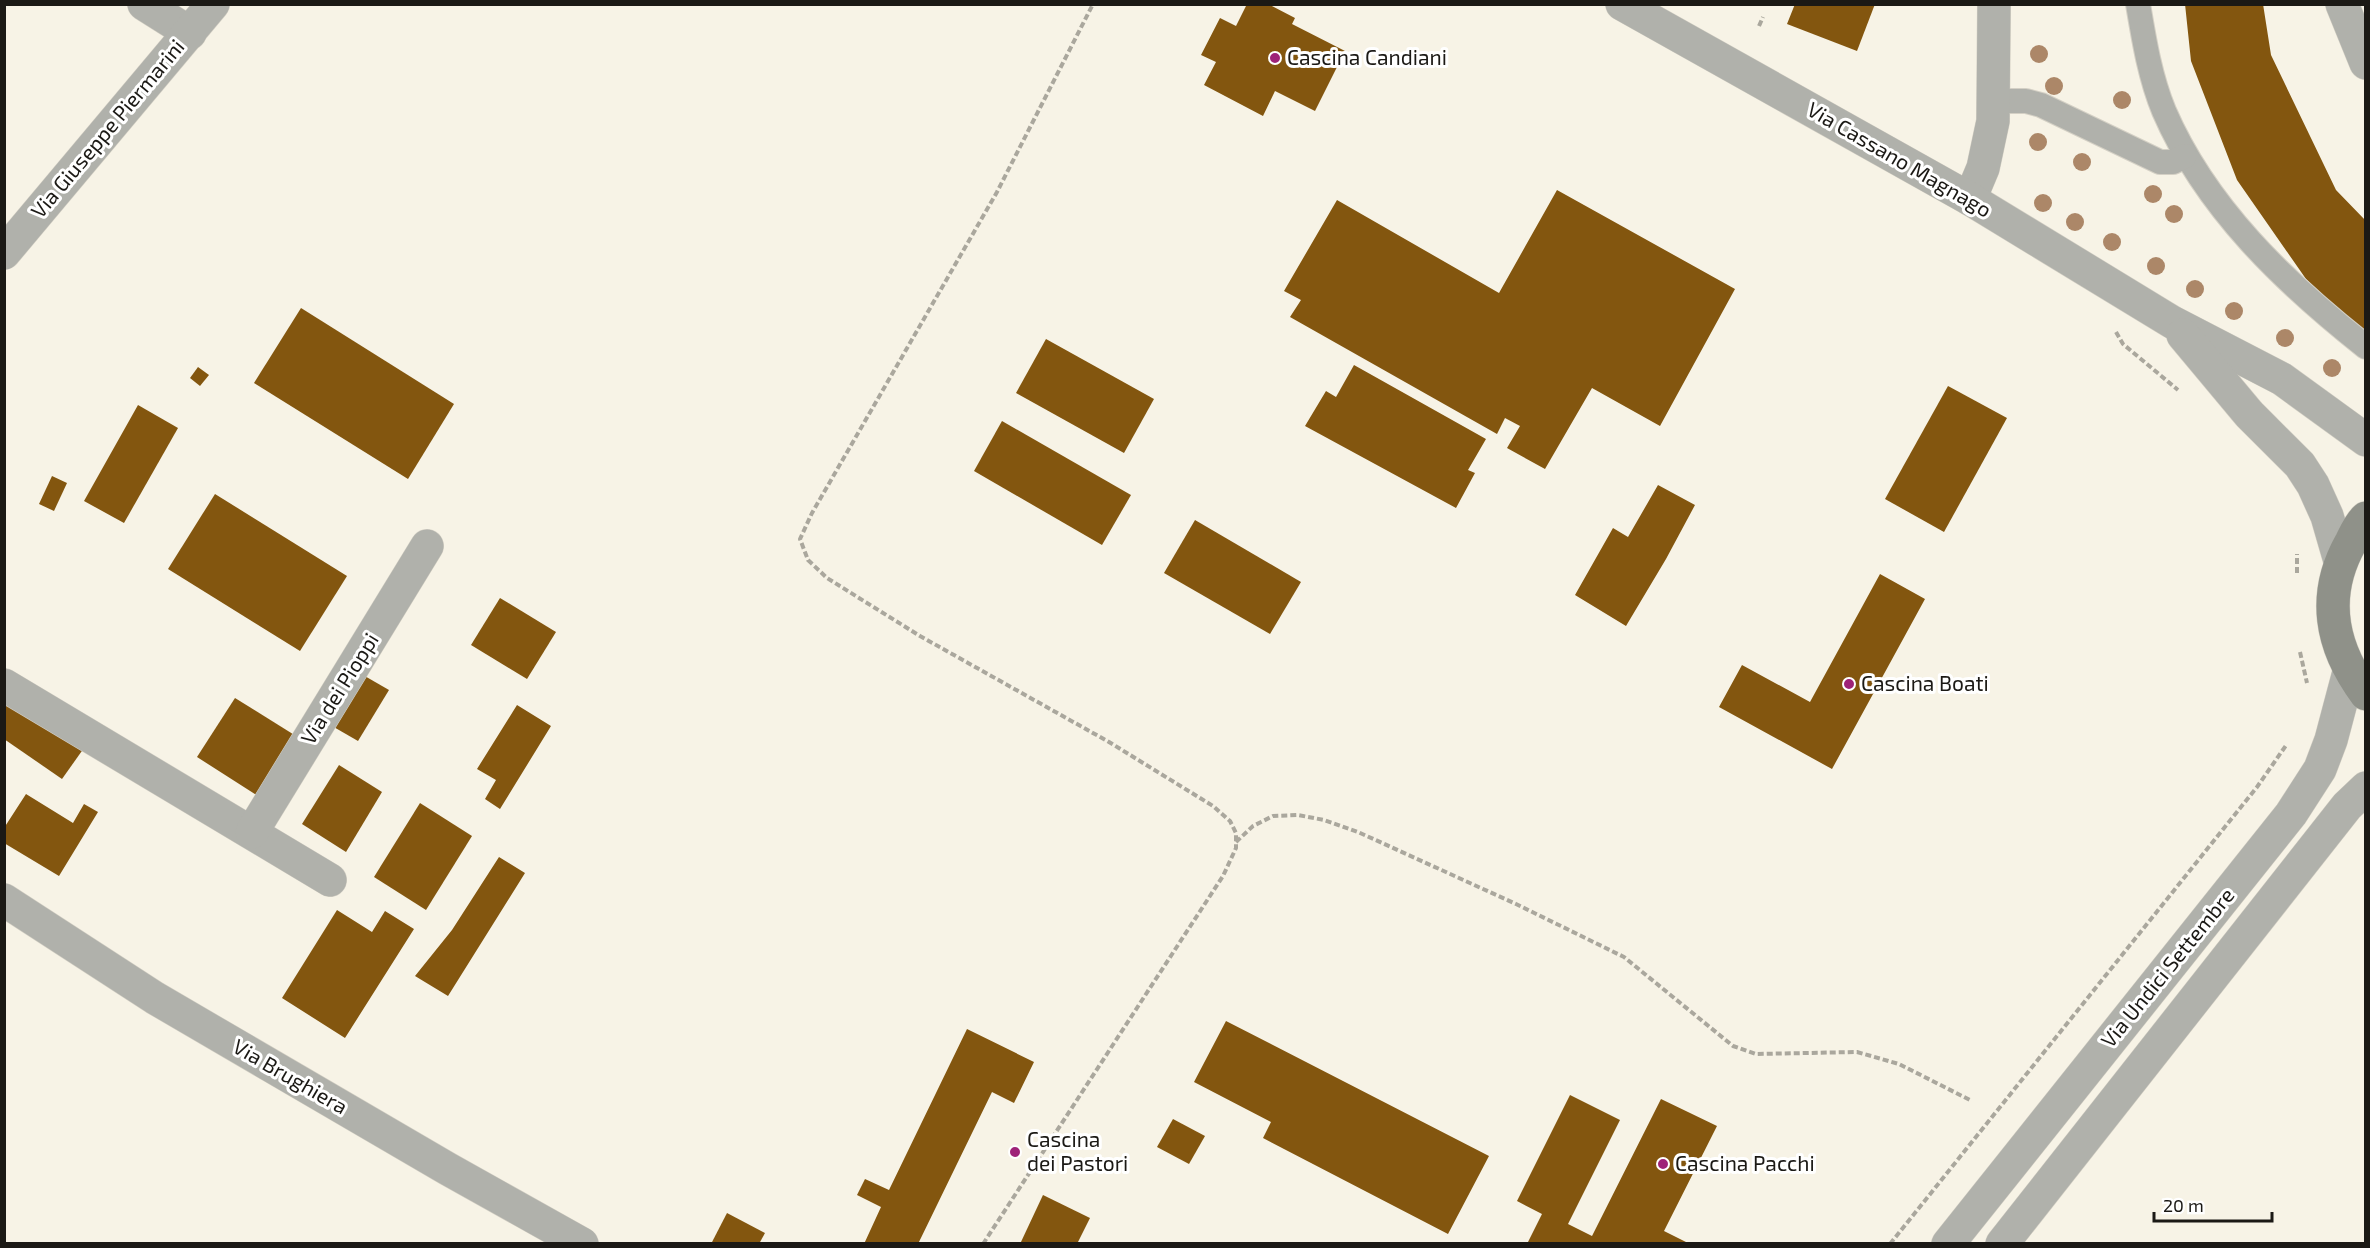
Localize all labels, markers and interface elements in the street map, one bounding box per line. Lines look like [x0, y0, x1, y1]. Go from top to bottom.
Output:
street label: Via Giuseppe Piermarini [25, 34, 189, 222]
place label: Cascina Candiani [1287, 44, 1447, 69]
marker: Cascina Candiani [1268, 51, 1282, 65]
street label: Via Cassano Magnago [1803, 96, 1996, 222]
street label: Via dei Pioppi [295, 628, 383, 748]
place label: Cascina Boati [1861, 670, 1989, 695]
marker: Cascina Boati [1842, 677, 1856, 691]
street label: Via Undici Settembre [2095, 882, 2239, 1052]
street label: Via Brughiera [229, 1033, 352, 1119]
place label: Cascina dei Pastori [1027, 1126, 1128, 1175]
marker: Cascina dei Pastori [1008, 1145, 1022, 1159]
place label: Cascina Pacchi [1675, 1150, 1815, 1175]
marker: Cascina Pacchi [1656, 1157, 1670, 1171]
scale bar [2154, 1185, 2272, 1223]
text: 20 m [2163, 1194, 2204, 1216]

